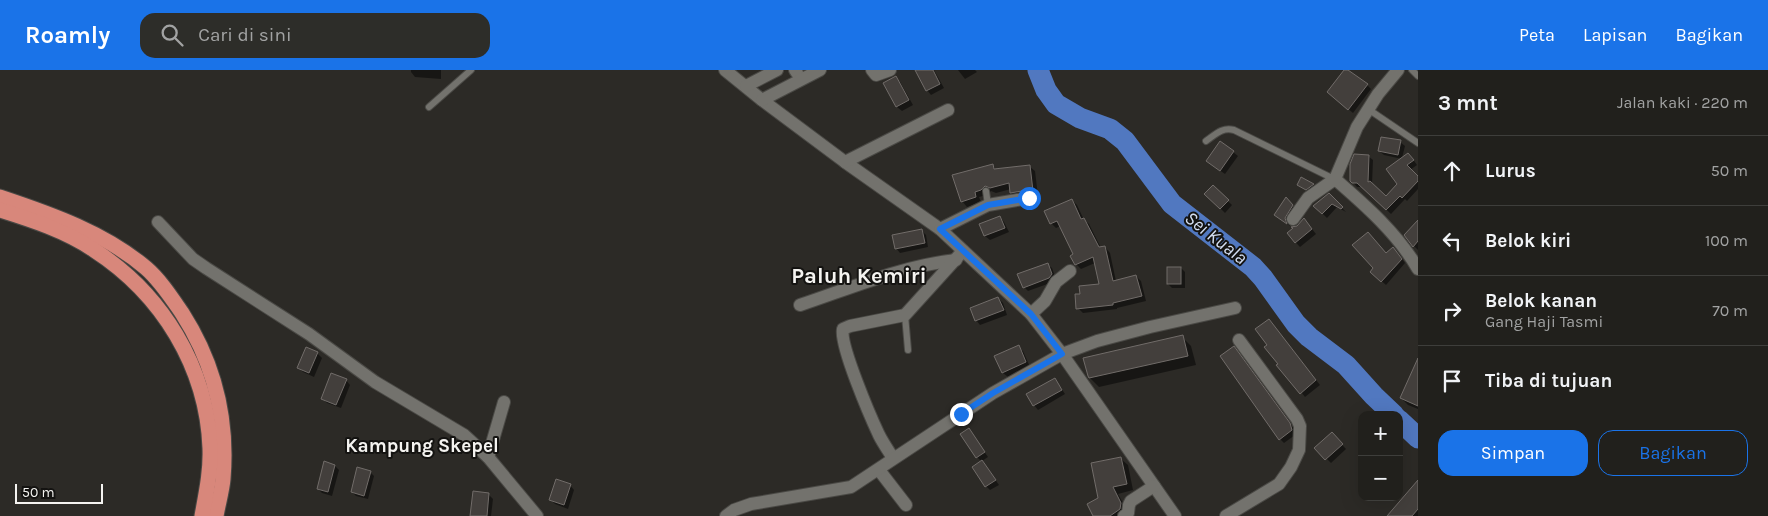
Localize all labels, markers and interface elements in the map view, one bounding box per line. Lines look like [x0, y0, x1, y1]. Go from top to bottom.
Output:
search box [140, 13, 490, 58]
text: Roamly [25, 21, 110, 49]
icon: search [158, 21, 186, 49]
text: Cari di sini [198, 24, 292, 46]
text: Peta [1519, 24, 1555, 46]
text: Lapisan [1583, 24, 1647, 46]
text: Bagikan [1675, 24, 1743, 46]
text: 3 mnt [1438, 91, 1498, 115]
text: Jalan kaki · 220 m [1617, 93, 1748, 112]
icon: ahead [1438, 157, 1466, 185]
text: Lurus [1485, 160, 1536, 182]
text: 50 m [1711, 161, 1748, 180]
route start [1018, 187, 1041, 210]
water label: Sei Kuala [1180, 207, 1252, 269]
icon: left [1438, 227, 1466, 255]
text: Belok kiri [1485, 230, 1571, 252]
text: 100 m [1705, 231, 1748, 250]
district label: Paluh Kemiri [791, 263, 927, 289]
text: Belok kanan [1485, 290, 1597, 312]
icon: right [1438, 297, 1466, 325]
text: 70 m [1712, 301, 1748, 320]
text: Gang Haji Tasmi [1485, 312, 1603, 331]
icon: arrive [1438, 367, 1466, 395]
text: Tiba di tujuan [1485, 370, 1612, 392]
route end [950, 403, 973, 426]
map controls [1358, 411, 1403, 501]
button: + [1358, 411, 1403, 456]
button: Simpan [1438, 430, 1588, 476]
button: Bagikan [1598, 430, 1748, 476]
district label: Kampung Skepel [345, 435, 499, 457]
button: − [1358, 456, 1403, 501]
scale bar [15, 481, 102, 504]
text: 50 m [22, 484, 55, 501]

